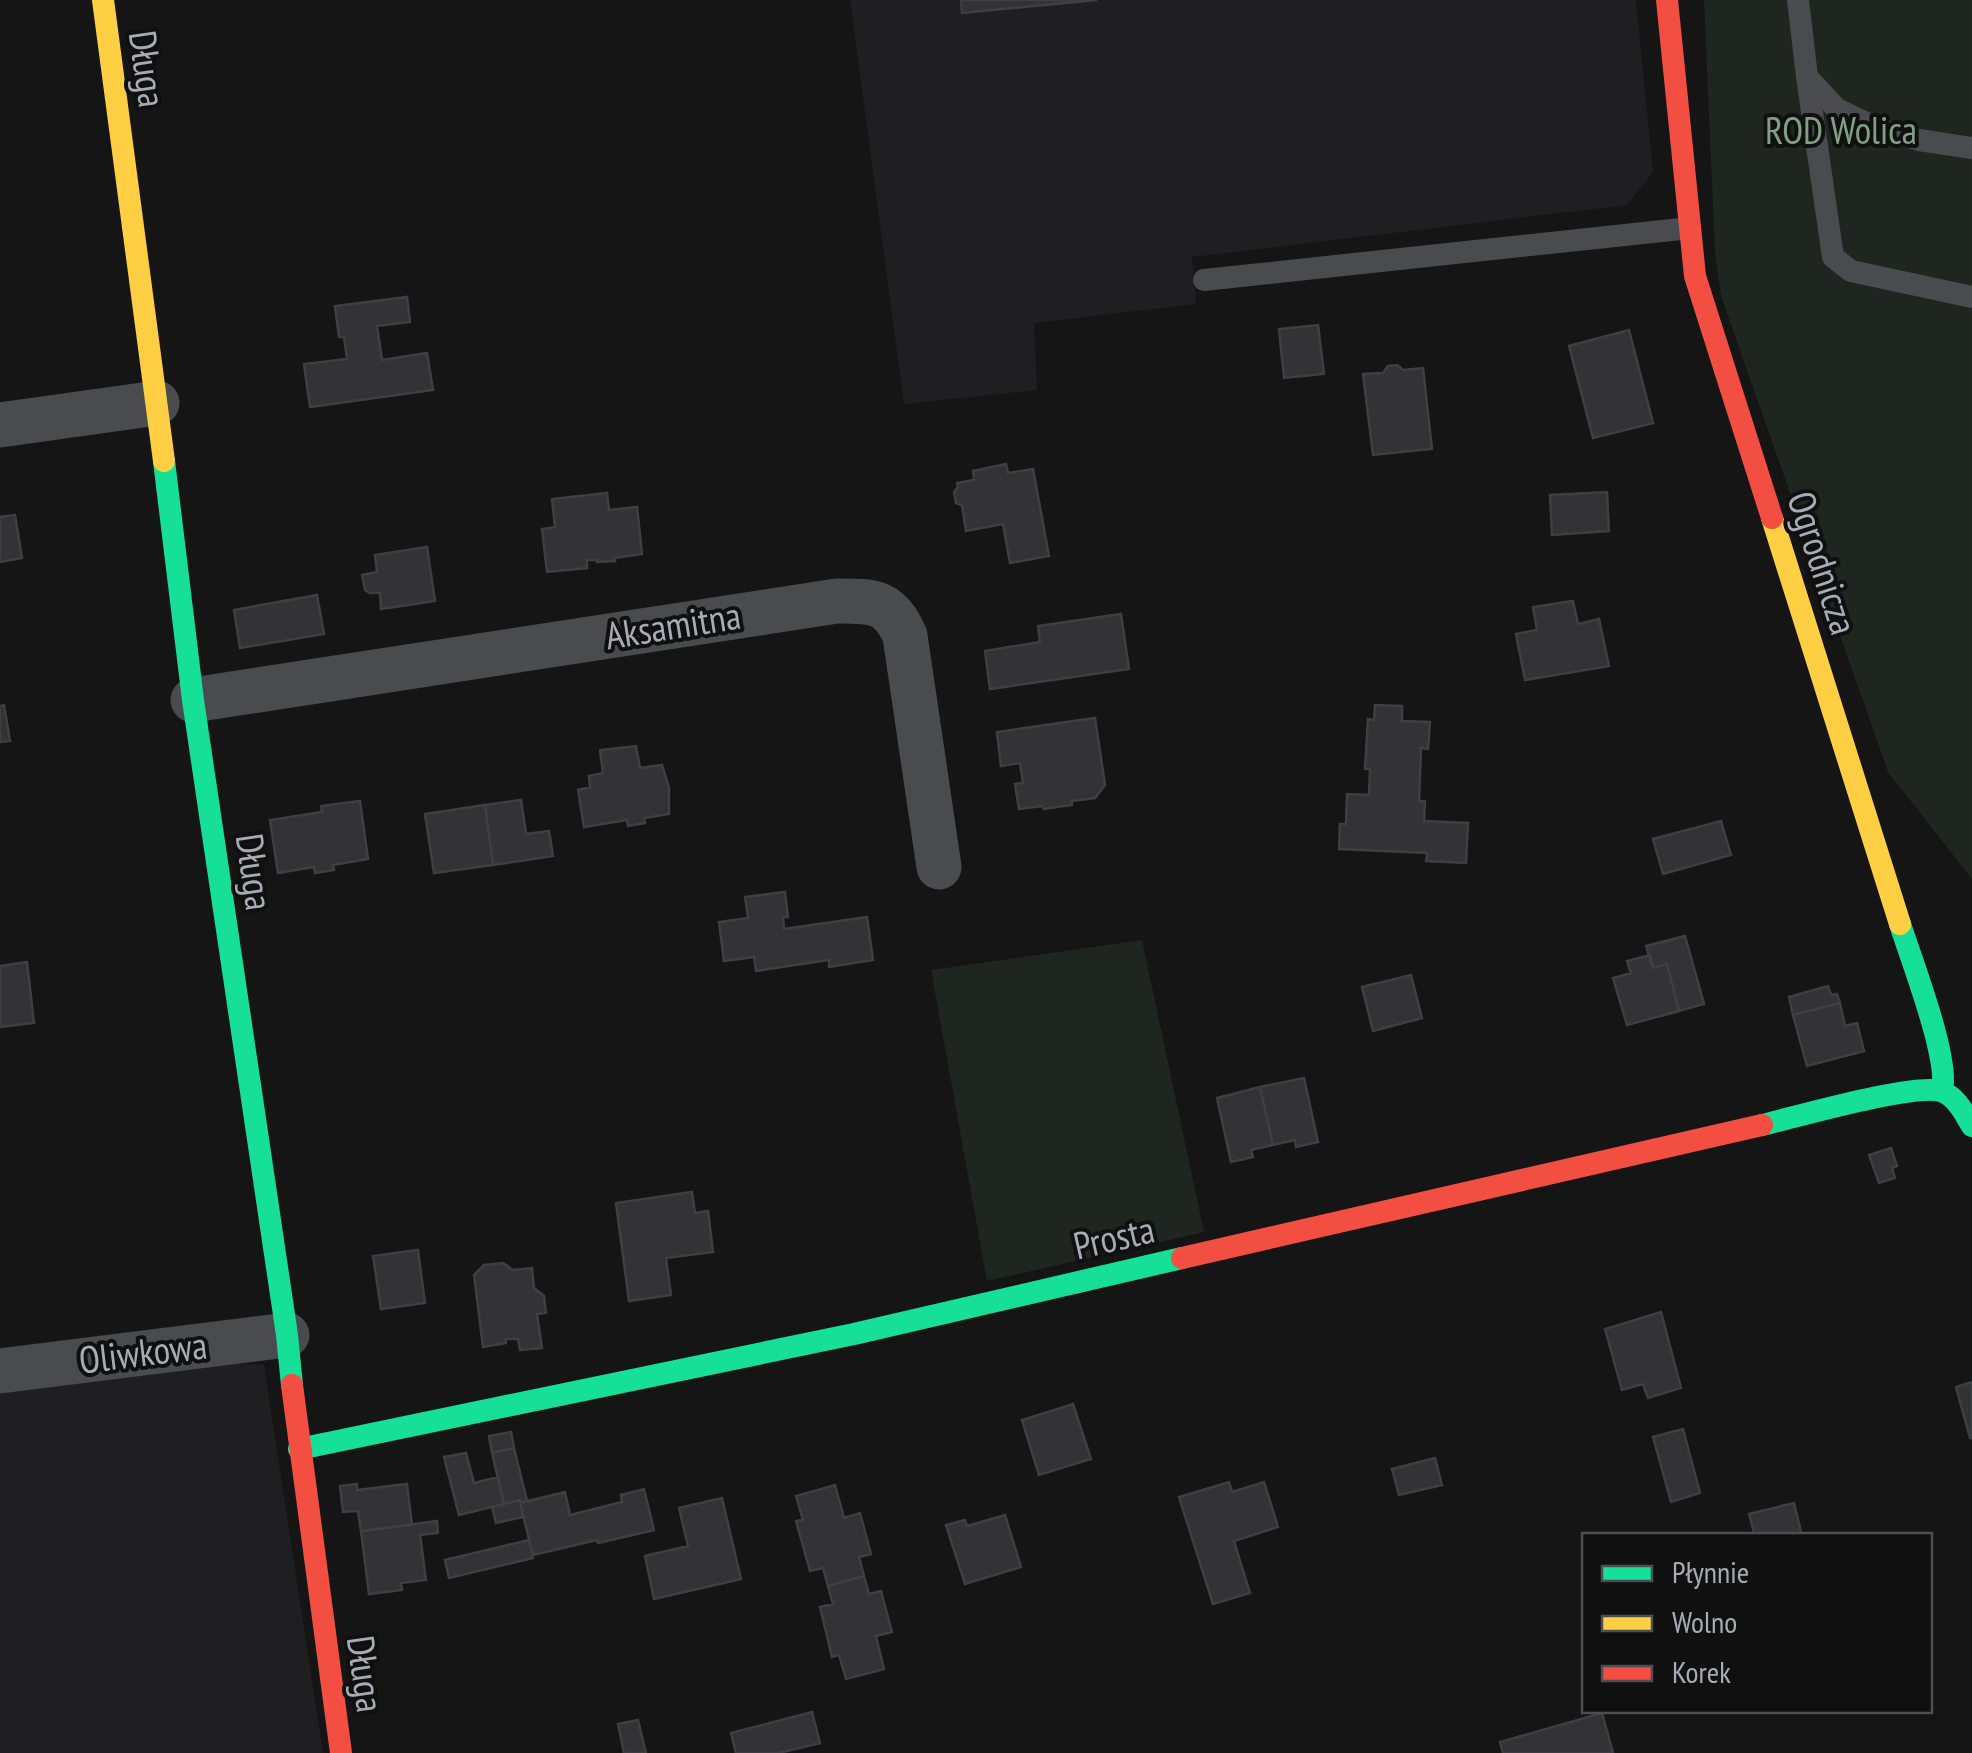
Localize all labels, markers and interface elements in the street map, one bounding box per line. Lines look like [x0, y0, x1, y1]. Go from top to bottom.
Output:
street label: Długa [119, 27, 178, 110]
park label: ROD Wolica [1765, 105, 1917, 154]
street label: Ogrodnicza [1777, 485, 1870, 640]
street label: Aksamitna [602, 590, 744, 659]
street label: Długa [226, 830, 285, 913]
street label: Prosta [1068, 1204, 1159, 1270]
street label: Oliwkowa [76, 1319, 210, 1384]
legend [1582, 1533, 1932, 1713]
text: Płynnie [1672, 1552, 1749, 1591]
text: Wolno [1672, 1602, 1737, 1641]
street label: Długa [337, 1632, 396, 1715]
text: Korek [1672, 1652, 1731, 1691]

